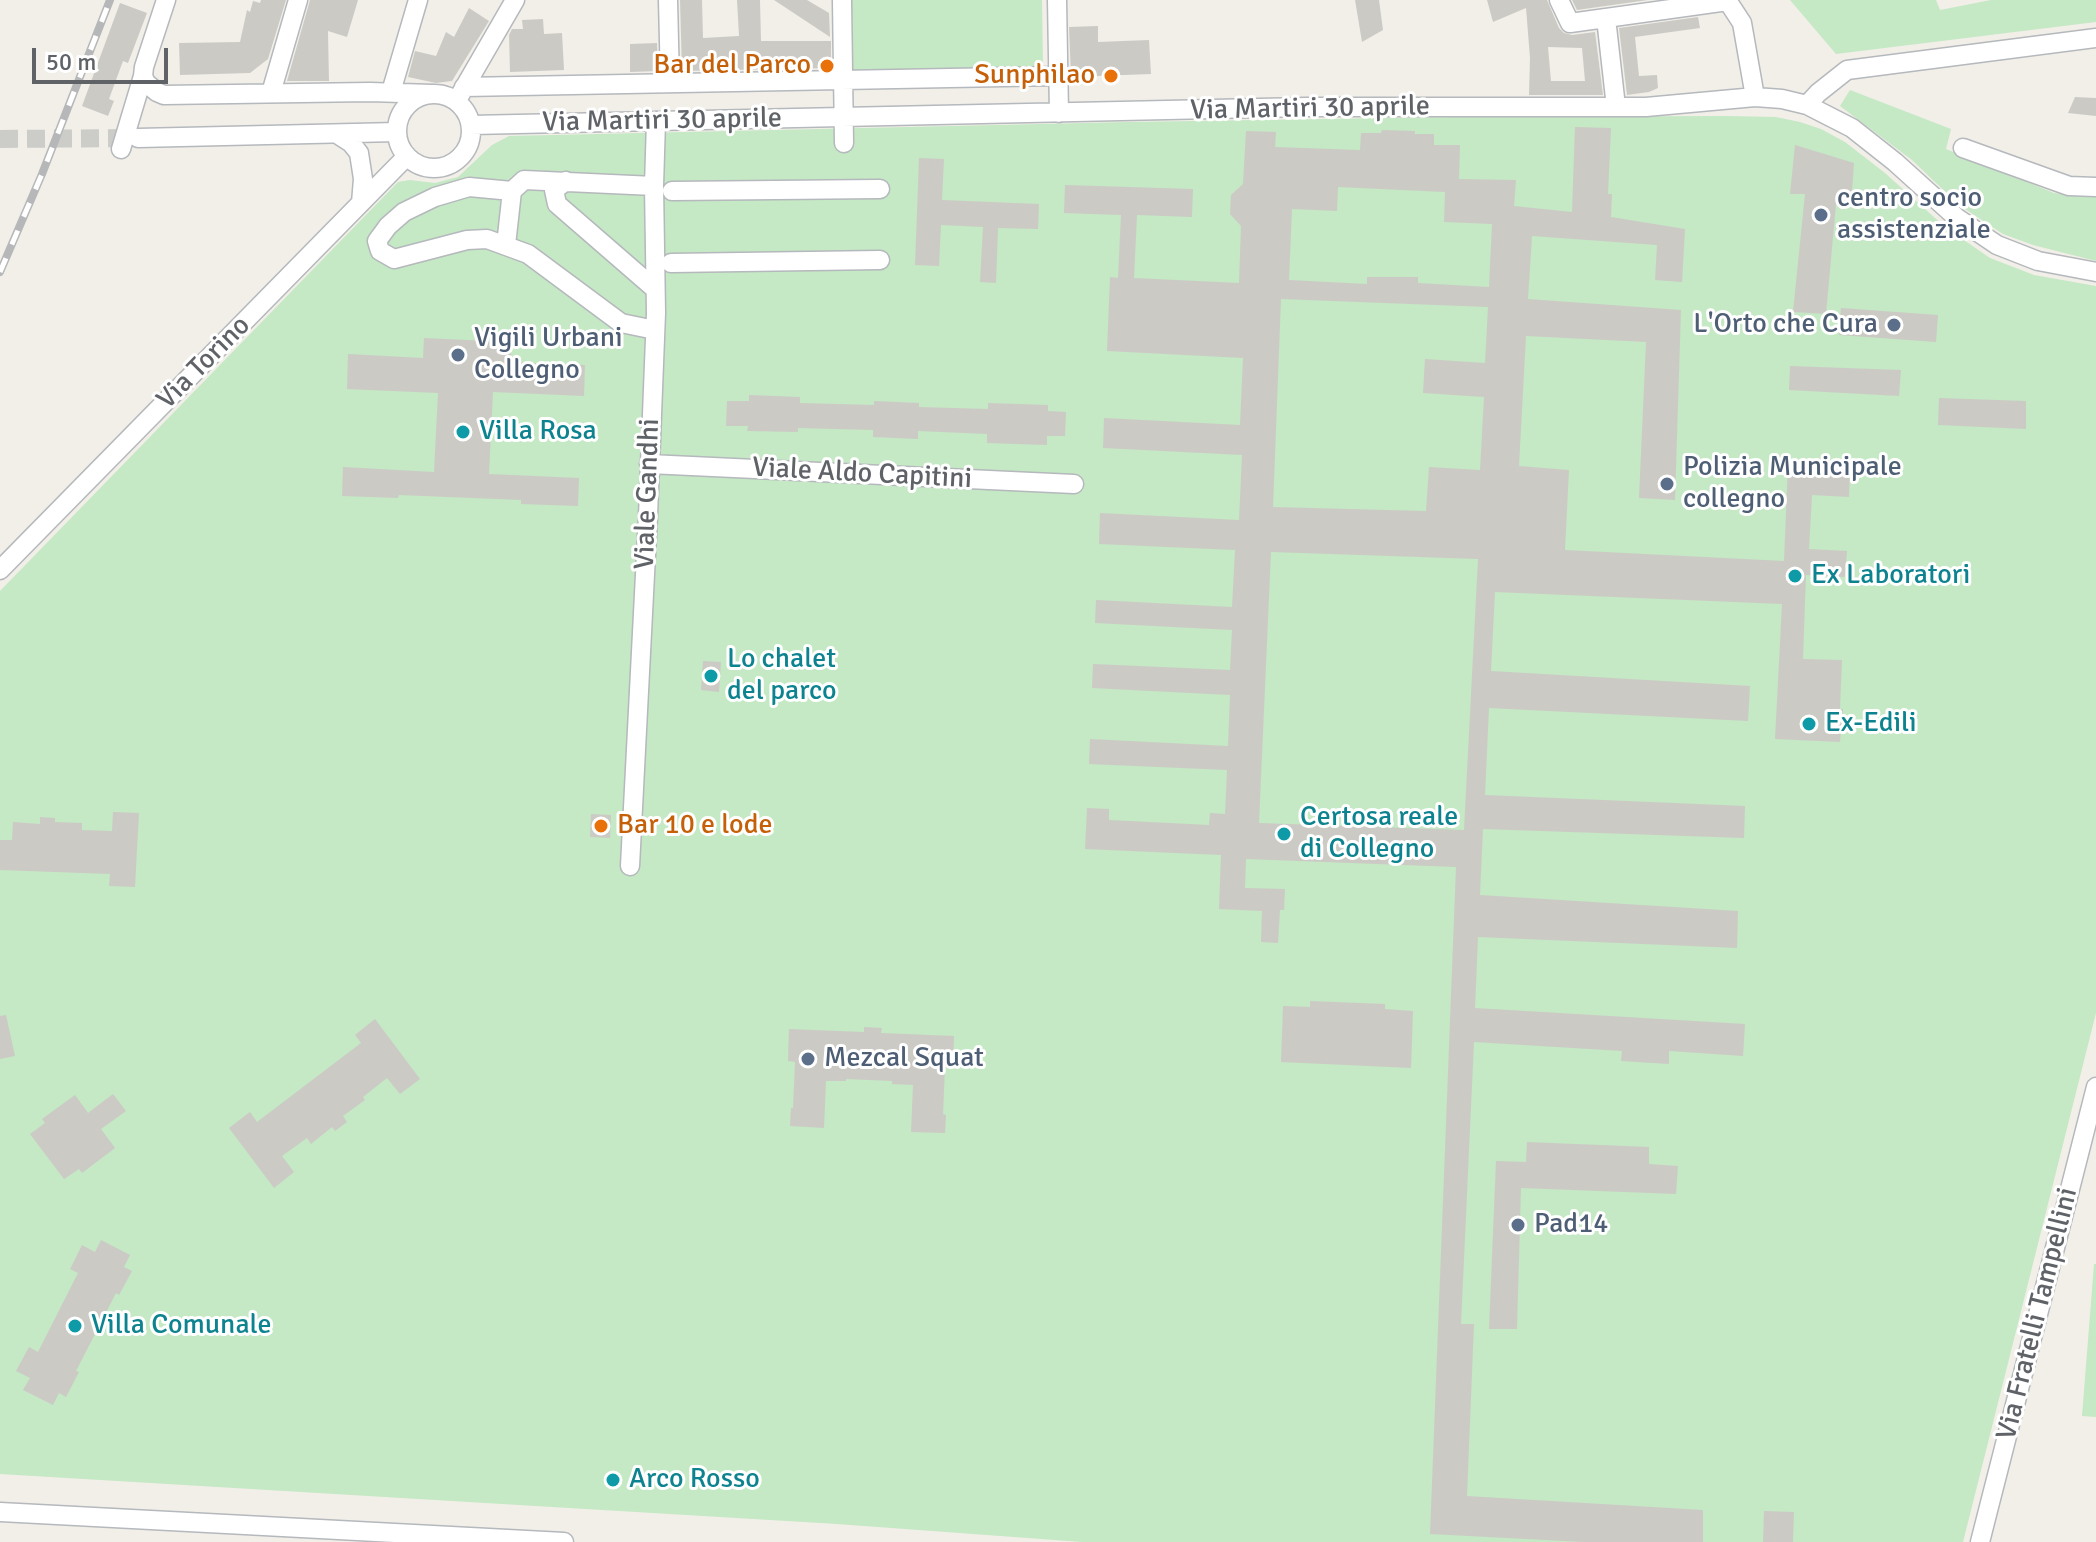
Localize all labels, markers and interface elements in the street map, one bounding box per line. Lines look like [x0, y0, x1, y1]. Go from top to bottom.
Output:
scale bar [36, 32, 172, 82]
text: 50 m [46, 47, 96, 77]
place label: Bar del Parco [653, 49, 811, 83]
marker: Bar del Parco [818, 57, 836, 75]
place label: Sunphilao [974, 59, 1095, 93]
marker: Sunphilao [1102, 67, 1120, 85]
street label: Via Martiri 30 aprile [1190, 90, 1430, 128]
street label: Via Martiri 30 aprile [542, 102, 782, 140]
place label: centro socio assistenziale [1837, 182, 1991, 248]
marker: centro socio assistenziale [1812, 206, 1830, 224]
place label: L'Orto che Cura [1693, 308, 1878, 342]
street label: Via Torino [150, 309, 258, 417]
marker: L'Orto che Cura [1885, 316, 1903, 334]
place label: Vigili Urbani Collegno [474, 322, 623, 388]
marker: Vigili Urbani Collegno [449, 346, 467, 364]
place label: Villa Rosa [479, 415, 597, 449]
street label: Viale Gandhi [629, 418, 667, 570]
marker: Villa Rosa [454, 423, 472, 441]
street label: Viale Aldo Capitini [751, 451, 973, 497]
place label: Polizia Municipale collegno [1683, 451, 1902, 517]
marker: Polizia Municipale collegno [1658, 475, 1676, 493]
place label: Ex Laboratori [1811, 559, 1970, 593]
marker: Ex Laboratori [1786, 567, 1804, 585]
place label: Lo chalet del parco [727, 643, 837, 709]
marker: Lo chalet del parco [702, 667, 720, 685]
place label: Ex-Edili [1825, 707, 1917, 741]
marker: Ex-Edili [1800, 715, 1818, 733]
place label: Certosa reale di Collegno [1300, 801, 1458, 867]
place label: Bar 10 e lode [617, 809, 773, 843]
marker: Bar 10 e lode [592, 817, 610, 835]
marker: Certosa reale di Collegno [1275, 825, 1293, 843]
place label: Mezcal Squat [824, 1042, 984, 1076]
marker: Mezcal Squat [799, 1050, 817, 1068]
street label: Via Fratelli Tampellini [1990, 1184, 2086, 1444]
place label: Pad14 [1534, 1208, 1608, 1242]
marker: Pad14 [1509, 1216, 1527, 1234]
place label: Villa Comunale [91, 1309, 272, 1343]
marker: Villa Comunale [66, 1317, 84, 1335]
place label: Arco Rosso [629, 1463, 760, 1497]
marker: Arco Rosso [604, 1471, 622, 1489]

